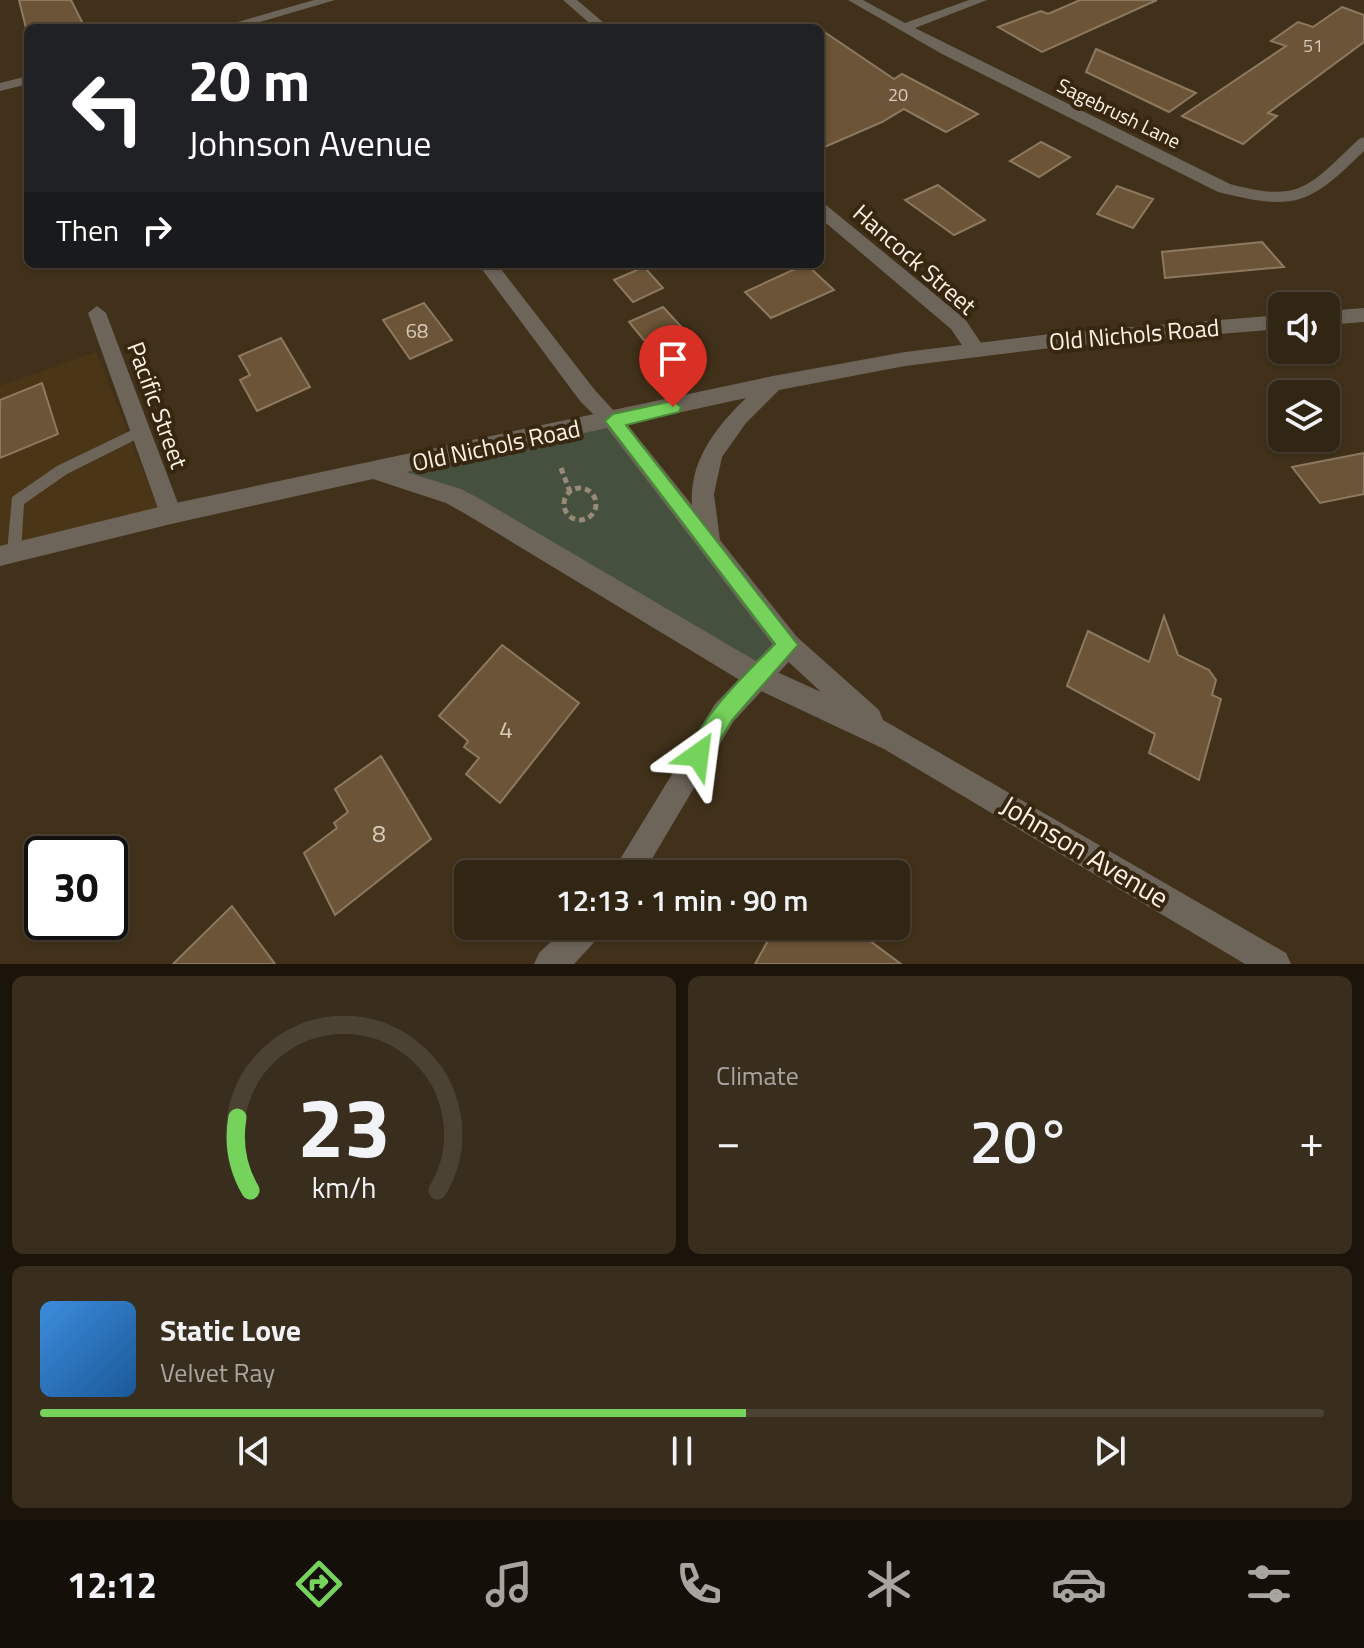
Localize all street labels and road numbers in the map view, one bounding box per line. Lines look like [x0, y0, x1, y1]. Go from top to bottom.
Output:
street label: Sagebrush Lane [1052, 70, 1186, 156]
street label: Hancock Street [845, 195, 985, 323]
street label: Old Nichols Road [1047, 309, 1221, 359]
street label: Pacific Street [118, 337, 198, 474]
street label: Old Nichols Road [409, 410, 583, 480]
street label: Johnson Avenue [993, 784, 1177, 918]

